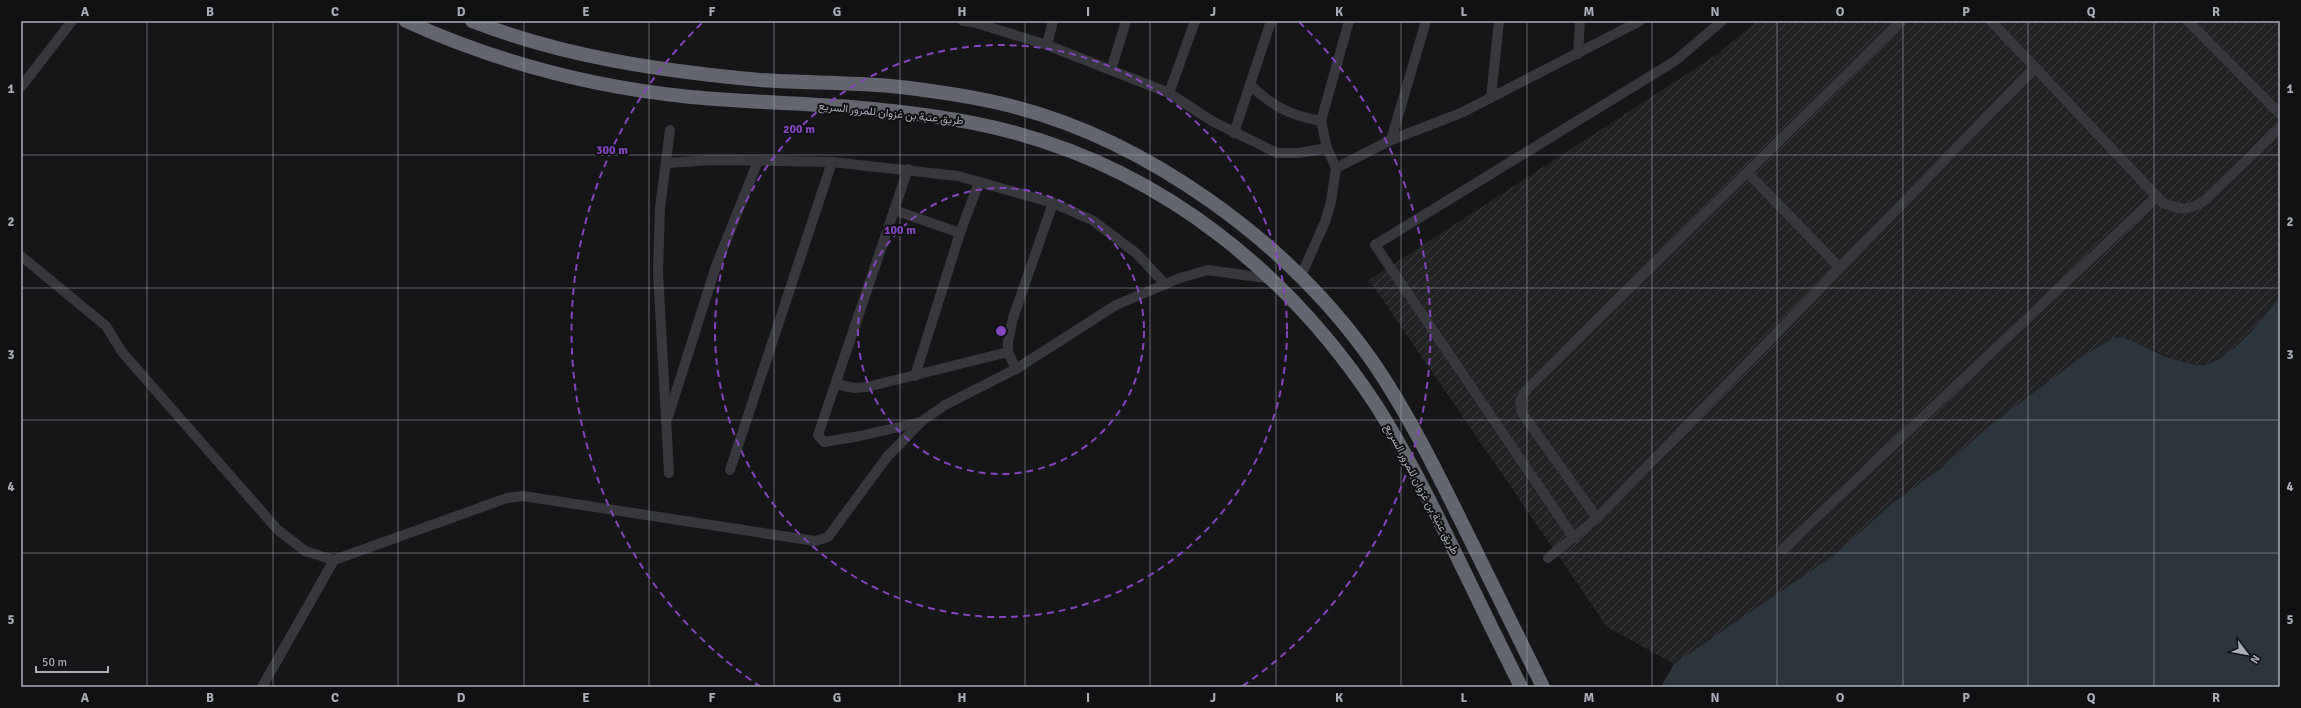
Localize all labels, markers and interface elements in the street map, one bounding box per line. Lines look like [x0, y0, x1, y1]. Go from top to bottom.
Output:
text: A [81, 4, 90, 20]
text: B [206, 4, 214, 20]
text: C [331, 4, 339, 20]
text: D [457, 4, 466, 20]
text: E [582, 4, 590, 20]
text: F [709, 4, 716, 20]
text: G [833, 4, 841, 20]
text: H [958, 4, 966, 20]
text: I [1086, 4, 1090, 20]
text: J [1210, 4, 1216, 20]
text: K [1335, 4, 1343, 20]
text: L [1461, 4, 1468, 20]
text: M [1584, 4, 1595, 20]
text: N [1710, 4, 1720, 20]
text: O [1836, 4, 1845, 20]
text: P [1962, 4, 1970, 20]
text: Q [2087, 4, 2096, 20]
text: R [2212, 4, 2220, 20]
text: 1 [7, 81, 15, 97]
text: 1 [2286, 81, 2294, 97]
street label: طريق عتبة بن غزوان للمرور السريع [818, 99, 964, 129]
text: 200 m [783, 122, 815, 137]
text: 300 m [596, 143, 628, 158]
text: 2 [7, 214, 15, 230]
text: 2 [2286, 214, 2294, 230]
text: 100 m [884, 223, 916, 238]
centre of rings [994, 324, 1008, 338]
text: 3 [7, 347, 15, 363]
text: 3 [2286, 347, 2294, 363]
street label: طريق عتبة بن غزوان للمرور السريع [1381, 422, 1462, 557]
text: 4 [7, 479, 15, 495]
text: 4 [2286, 479, 2294, 495]
text: 5 [7, 612, 15, 628]
text: 5 [2286, 612, 2294, 628]
north arrow [2227, 634, 2267, 674]
scale bar [36, 648, 108, 674]
text: N [2248, 652, 2263, 666]
text: 50 m [42, 655, 67, 670]
text: A [81, 690, 90, 706]
text: B [206, 690, 214, 706]
text: C [331, 690, 339, 706]
text: D [457, 690, 466, 706]
text: E [582, 690, 590, 706]
text: F [709, 690, 716, 706]
text: G [833, 690, 841, 706]
text: H [958, 690, 966, 706]
text: I [1086, 690, 1090, 706]
text: J [1210, 690, 1216, 706]
text: K [1335, 690, 1343, 706]
text: L [1461, 690, 1468, 706]
text: M [1584, 690, 1595, 706]
text: N [1710, 690, 1720, 706]
text: O [1836, 690, 1845, 706]
text: P [1962, 690, 1970, 706]
text: Q [2087, 690, 2096, 706]
text: R [2212, 690, 2220, 706]

